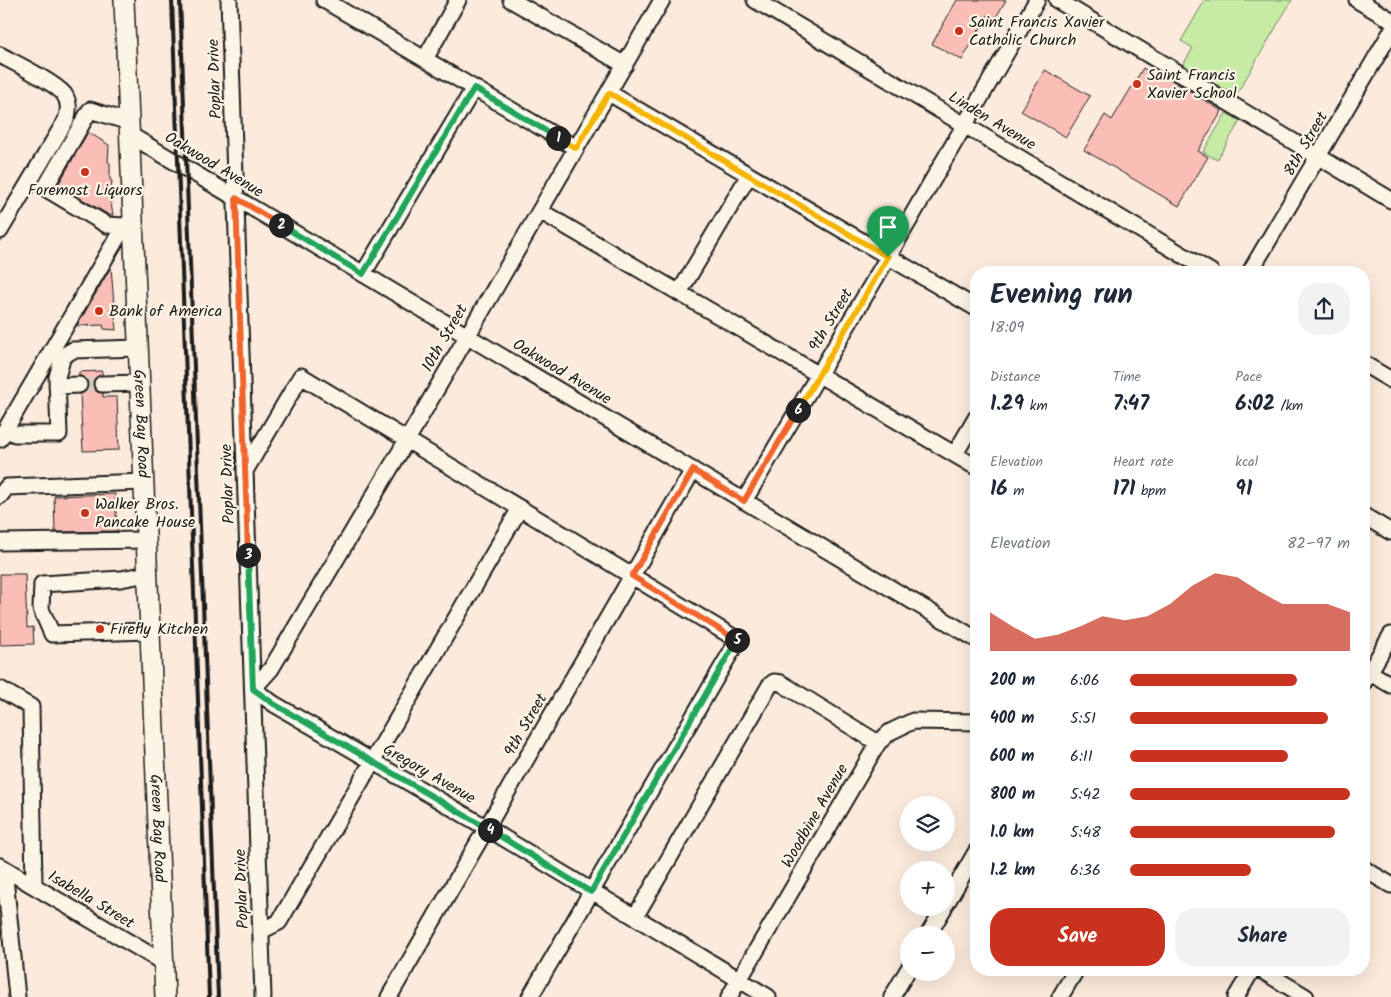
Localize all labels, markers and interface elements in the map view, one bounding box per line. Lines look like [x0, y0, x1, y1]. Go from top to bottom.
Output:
place label: Saint Francis Xavier Catholic Church [969, 10, 1106, 53]
marker: Saint Francis Xavier Catholic Church [953, 25, 965, 37]
street label: Poplar Drive [201, 39, 229, 119]
place label: Saint Francis Xavier School [1147, 63, 1237, 106]
marker: Saint Francis Xavier School [1131, 78, 1143, 90]
street label: Linden Avenue [943, 85, 1041, 157]
street label: 8th Street [1277, 106, 1335, 181]
street label: Oakwood Avenue [160, 126, 268, 204]
pin: 1 [546, 126, 570, 150]
text: 1 [556, 127, 561, 149]
marker: Foremost Liquors [79, 166, 91, 178]
place label: Foremost Liquors [28, 178, 143, 203]
pin [867, 206, 909, 257]
pin: 2 [268, 212, 294, 238]
icon: arrive [874, 213, 902, 241]
text: 2 [277, 214, 286, 236]
text: Evening run [990, 273, 1133, 318]
street label: 9th Street [802, 283, 860, 356]
button: share [1298, 283, 1350, 335]
place label: Bank of America [109, 299, 222, 324]
street label: 10th Street [415, 299, 475, 377]
marker: Bank of America [93, 305, 105, 317]
text: 18:09 [990, 315, 1024, 340]
street label: Oakwood Avenue [508, 333, 616, 411]
text: Distance [990, 366, 1040, 388]
text: Time [1113, 366, 1141, 388]
text: Pace [1235, 366, 1262, 388]
street label: Green Bay Road [127, 369, 156, 479]
text: 1.29 [990, 388, 1024, 421]
text: 7:47 [1113, 388, 1149, 421]
text: 6:02 [1235, 388, 1275, 421]
text: km [1024, 395, 1048, 417]
text: /km [1275, 395, 1303, 417]
pin: 6 [786, 398, 810, 422]
text: 6 [795, 399, 802, 421]
street label: Poplar Drive [214, 444, 242, 524]
text: Elevation [990, 451, 1043, 473]
text: Heart rate [1113, 451, 1174, 473]
text: kcal [1235, 451, 1258, 473]
text: 16 [990, 473, 1008, 506]
text: 171 [1113, 473, 1135, 506]
text: 91 [1235, 473, 1252, 506]
text: m [1008, 480, 1025, 502]
text: bpm [1135, 480, 1166, 502]
place label: Walker Bros. Pancake House [95, 492, 195, 535]
marker: Walker Bros. Pancake House [79, 507, 91, 519]
text: Elevation [990, 531, 1051, 556]
text: 82–97 m [1287, 531, 1350, 556]
pin: 3 [236, 542, 260, 568]
text: 3 [245, 544, 252, 566]
place label: Firefly Kitchen [110, 617, 208, 642]
marker: Firefly Kitchen [94, 623, 106, 635]
pin: 5 [724, 628, 750, 652]
text: 5 [734, 629, 741, 651]
text: 200 m [990, 668, 1035, 693]
text: 6:06 [1070, 668, 1100, 693]
street label: 9th Street [498, 688, 555, 761]
text: 400 m [990, 706, 1034, 731]
text: 5:51 [1070, 706, 1096, 731]
street label: Gregory Avenue [378, 737, 480, 811]
text: 600 m [990, 744, 1034, 769]
text: 6:11 [1070, 744, 1093, 769]
street label: Woodbine Avenue [775, 759, 855, 873]
street label: Green Bay Road [143, 774, 173, 884]
text: 800 m [990, 782, 1035, 807]
text: 5:42 [1070, 782, 1101, 807]
map controls [900, 796, 955, 981]
button: layers [900, 796, 955, 851]
pin: 4 [478, 818, 502, 842]
text: 4 [487, 819, 494, 841]
text: 1.0 km [990, 820, 1034, 845]
text: 5:48 [1070, 820, 1101, 845]
street label: Poplar Drive [228, 849, 256, 929]
text: 1.2 km [990, 858, 1035, 883]
text: 6:36 [1070, 858, 1101, 883]
button: + [900, 861, 955, 916]
street label: Isabella Street [43, 864, 140, 936]
button: Save [990, 908, 1165, 966]
button: Share [1175, 908, 1350, 966]
button: − [900, 926, 955, 981]

